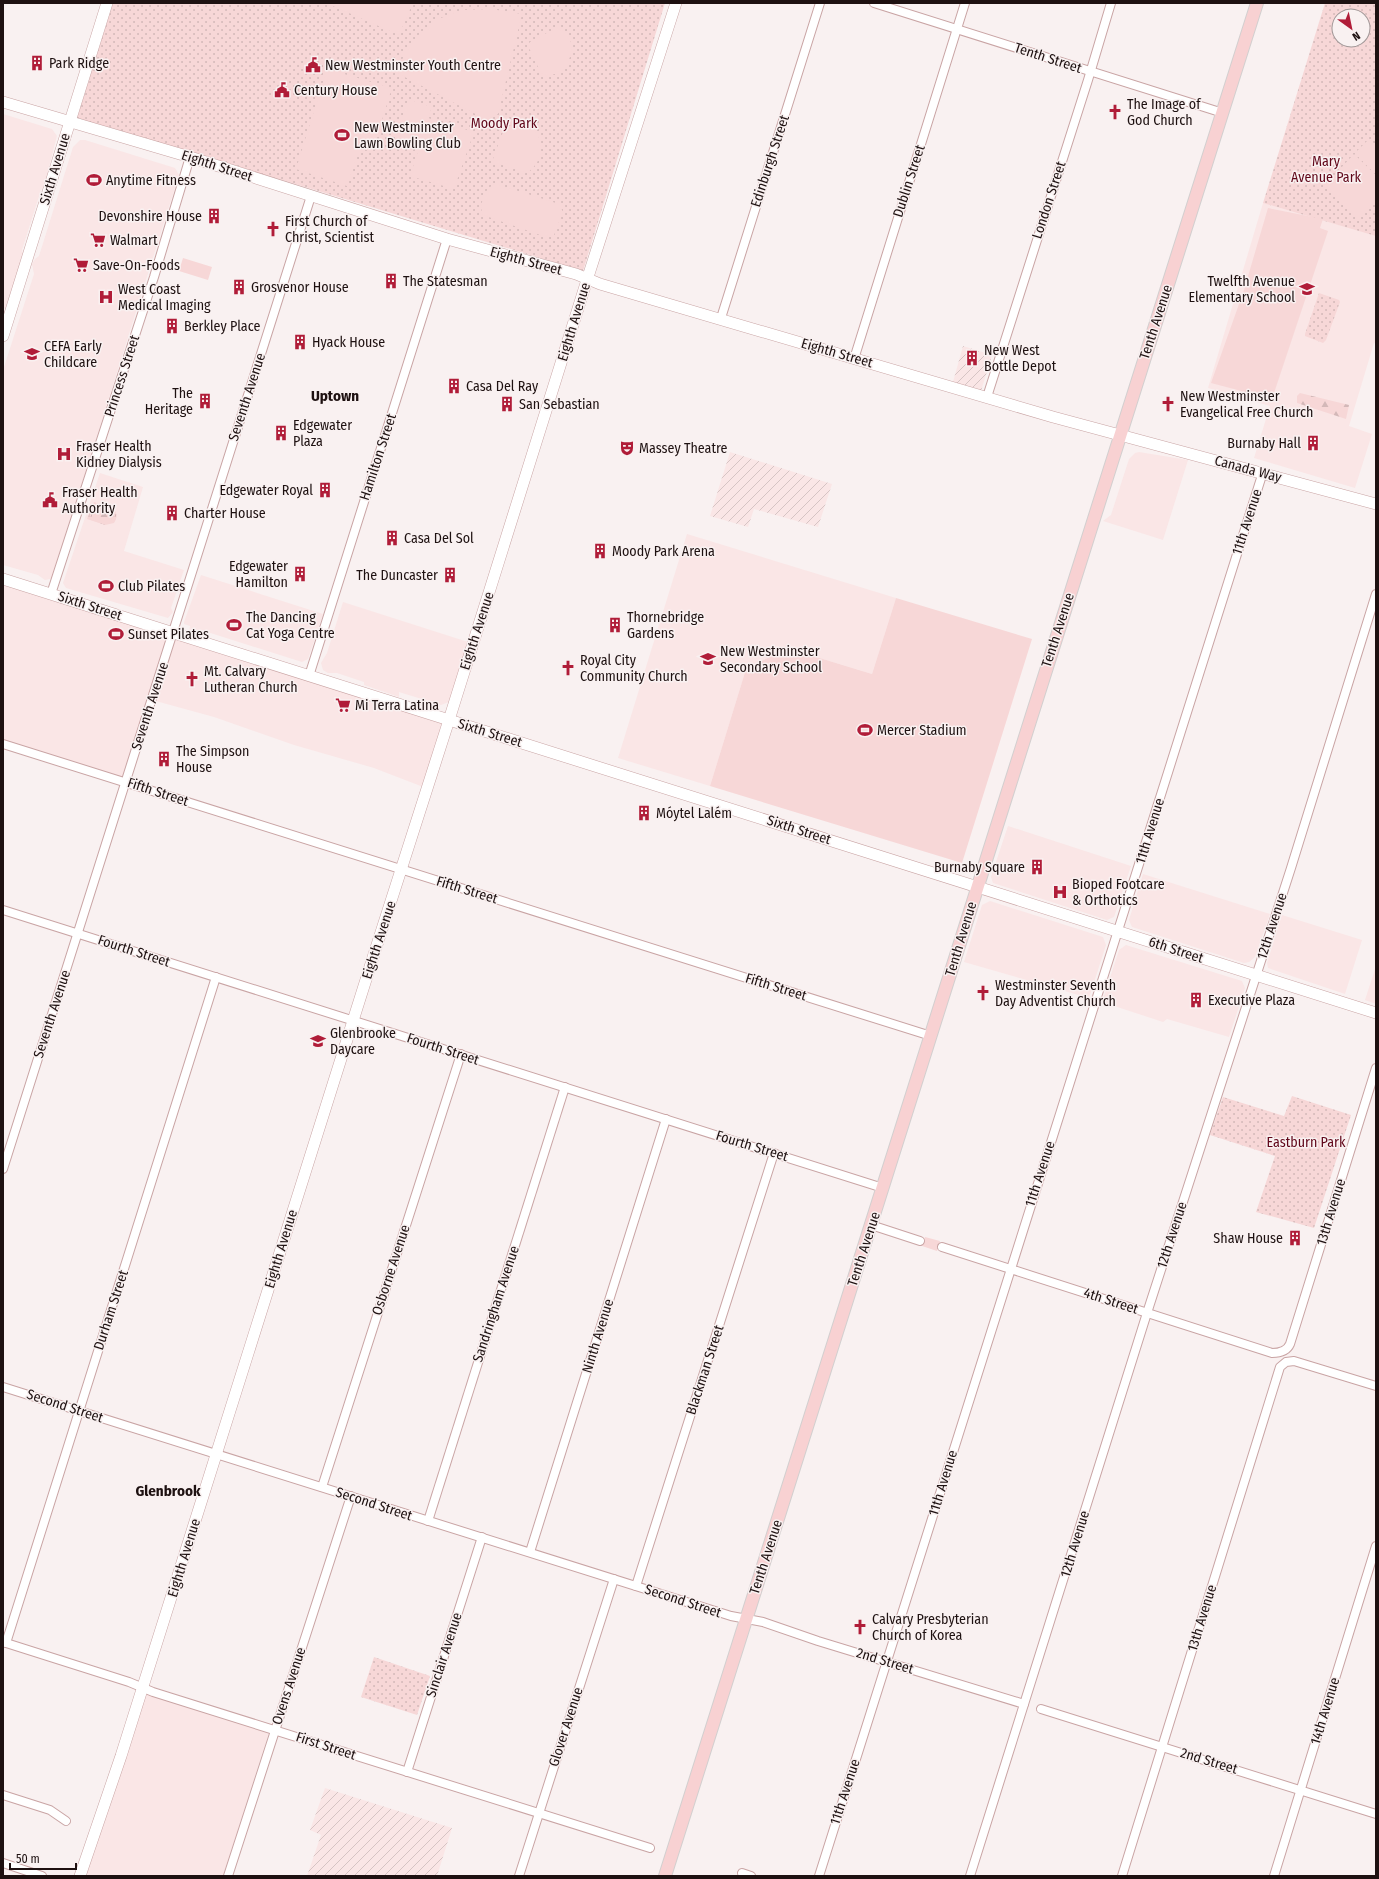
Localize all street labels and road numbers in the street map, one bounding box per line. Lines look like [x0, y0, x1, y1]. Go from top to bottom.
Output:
street label: Tenth Street [1012, 39, 1084, 77]
street label: Edinburgh Street [747, 112, 793, 209]
street label: Sixth Avenue [36, 131, 74, 207]
street label: Dublin Street [889, 142, 929, 219]
street label: Eighth Street [179, 147, 255, 186]
street label: London Street [1028, 159, 1070, 241]
street label: Eighth Street [488, 243, 564, 279]
street label: Eighth Avenue [554, 281, 594, 363]
street label: Tenth Avenue [1136, 283, 1176, 361]
street label: Princess Street [101, 333, 143, 419]
street label: Eighth Street [799, 335, 875, 371]
street label: Seventh Avenue [225, 351, 269, 443]
street label: Hamilton Street [356, 411, 400, 503]
street label: Canada Way [1213, 452, 1284, 486]
street label: 11th Avenue [1228, 487, 1266, 557]
street label: Sixth Street [56, 588, 125, 624]
street label: Eighth Avenue [456, 590, 498, 672]
street label: Tenth Avenue [1038, 591, 1078, 669]
street label: Seventh Avenue [128, 660, 172, 752]
street label: Sixth Street [456, 715, 525, 751]
street label: Fifth Street [125, 774, 191, 810]
street label: 11th Avenue [1132, 796, 1168, 866]
street label: Sixth Street [765, 812, 834, 848]
street label: Fifth Street [434, 873, 500, 907]
street label: 12th Avenue [1253, 891, 1291, 961]
street label: Eighth Avenue [358, 899, 400, 981]
street label: Tenth Avenue [942, 899, 980, 978]
street label: Fourth Street [96, 931, 173, 971]
street label: 6th Street [1146, 933, 1206, 967]
street label: Seventh Avenue [30, 968, 74, 1060]
street label: Fifth Street [743, 970, 809, 1004]
street label: Fourth Street [405, 1029, 482, 1069]
street label: Fourth Street [714, 1127, 791, 1165]
street label: 11th Avenue [1021, 1139, 1059, 1209]
street label: 13th Avenue [1313, 1176, 1349, 1248]
street label: 12th Avenue [1153, 1200, 1191, 1270]
street label: Eighth Avenue [261, 1208, 301, 1290]
street label: Tenth Avenue [844, 1210, 884, 1288]
street label: Osborne Avenue [368, 1223, 414, 1317]
street label: Sandringham Avenue [469, 1244, 523, 1364]
street label: Durham Street [90, 1267, 132, 1352]
street label: 4th Street [1082, 1284, 1141, 1318]
street label: Ninth Avenue [579, 1297, 617, 1375]
street label: Blackman Street [682, 1323, 728, 1417]
street label: Second Street [25, 1386, 106, 1427]
street label: 11th Avenue [925, 1448, 961, 1518]
street label: Second Street [334, 1484, 415, 1525]
street label: 12th Avenue [1057, 1508, 1093, 1579]
street label: Eighth Avenue [164, 1517, 204, 1599]
street label: Tenth Avenue [746, 1518, 786, 1596]
street label: Second Street [643, 1581, 724, 1622]
street label: 13th Avenue [1184, 1582, 1220, 1654]
street label: Sinclair Avenue [422, 1610, 466, 1700]
street label: 2nd Street [854, 1644, 916, 1678]
street label: Ovens Avenue [268, 1645, 310, 1727]
street label: 14th Avenue [1307, 1675, 1343, 1747]
street label: Glover Avenue [545, 1685, 587, 1769]
street label: First Street [294, 1728, 359, 1764]
street label: 2nd Street [1178, 1744, 1240, 1778]
street label: 11th Avenue [826, 1757, 864, 1827]

